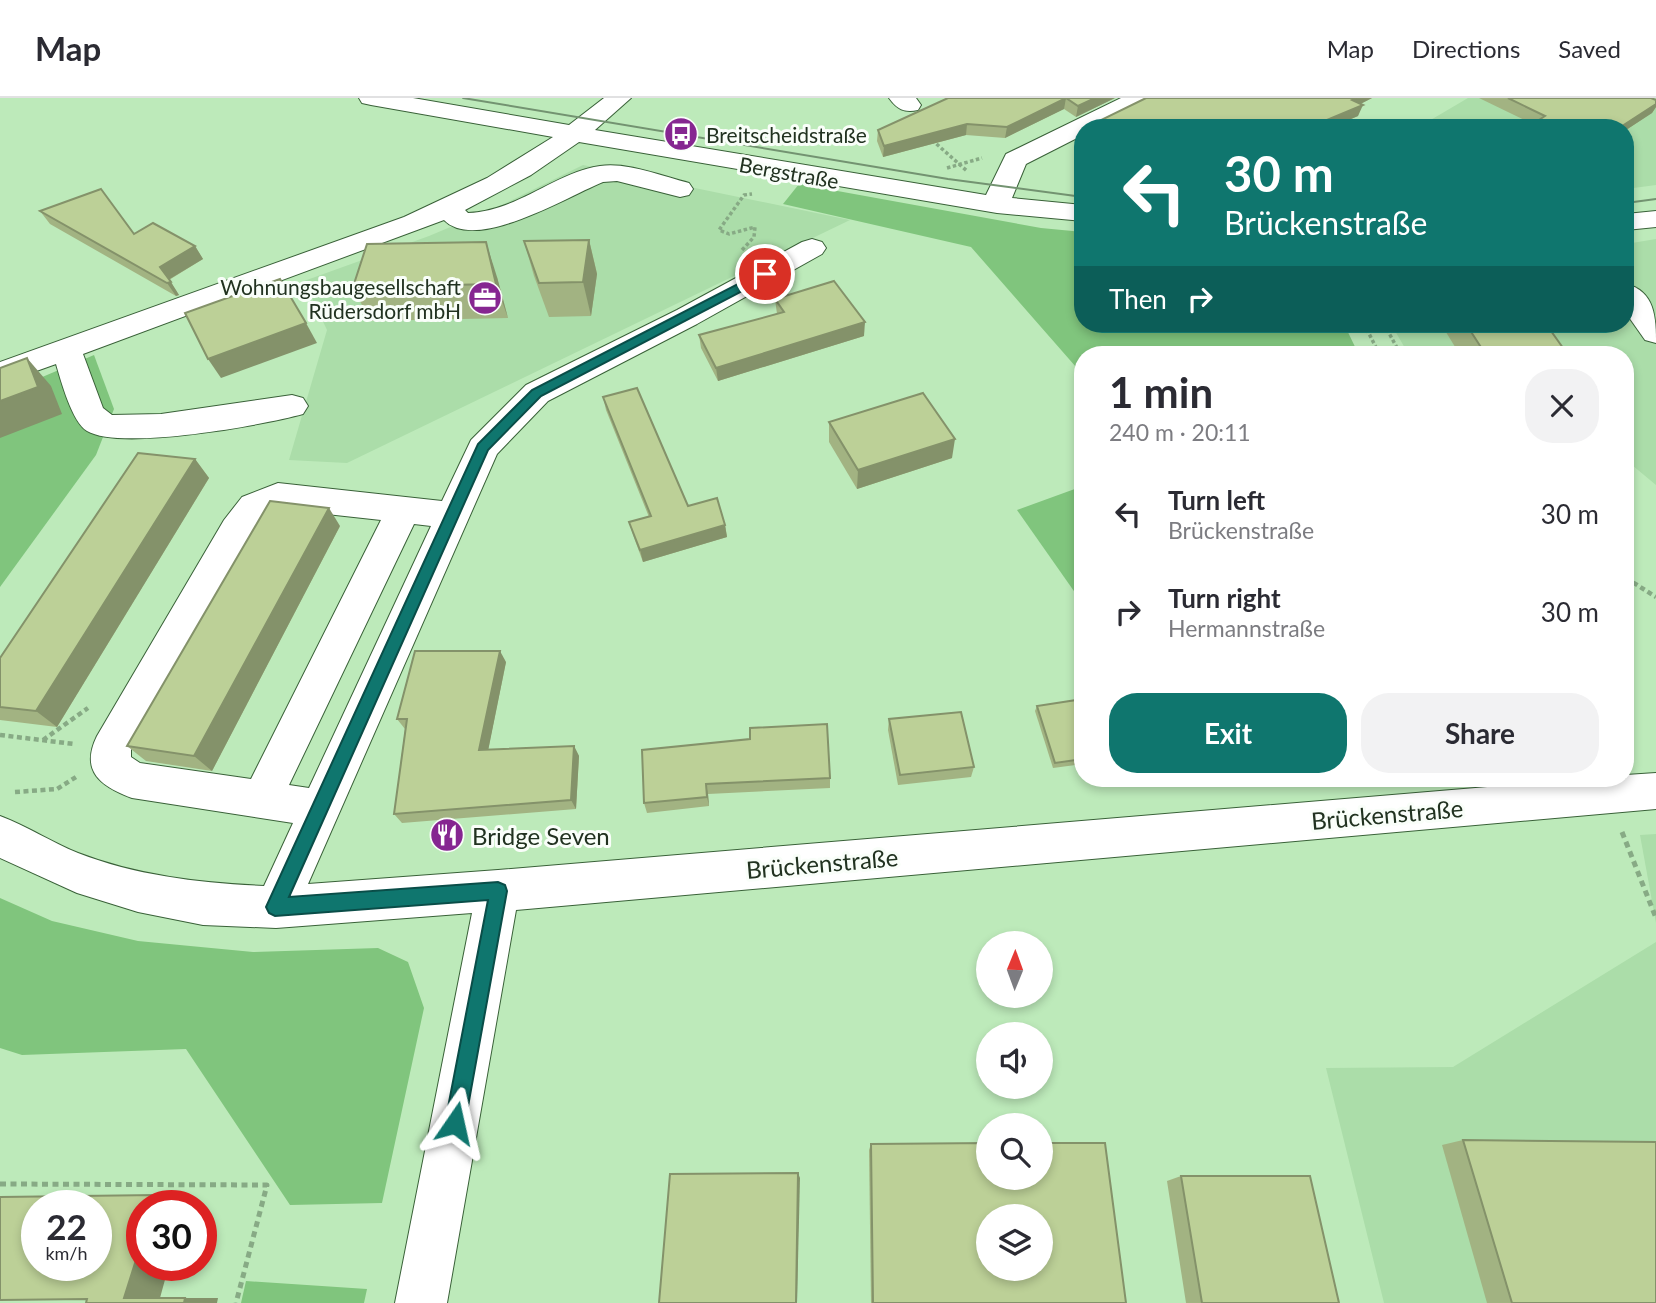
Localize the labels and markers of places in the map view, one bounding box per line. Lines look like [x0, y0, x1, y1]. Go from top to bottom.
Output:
bus stop icon: Breitscheidstraße [662, 115, 700, 153]
place label: Breitscheidstraße [706, 122, 867, 147]
pin [735, 244, 795, 304]
place label: Wohnungsbaugesellschaft Rüdersdorf mbH [220, 274, 462, 323]
office icon: Wohnungsbaugesellschaft Rüdersdorf mbH [466, 279, 504, 317]
restaurant icon: Bridge Seven [428, 816, 466, 854]
place label: Bridge Seven [472, 821, 610, 850]

